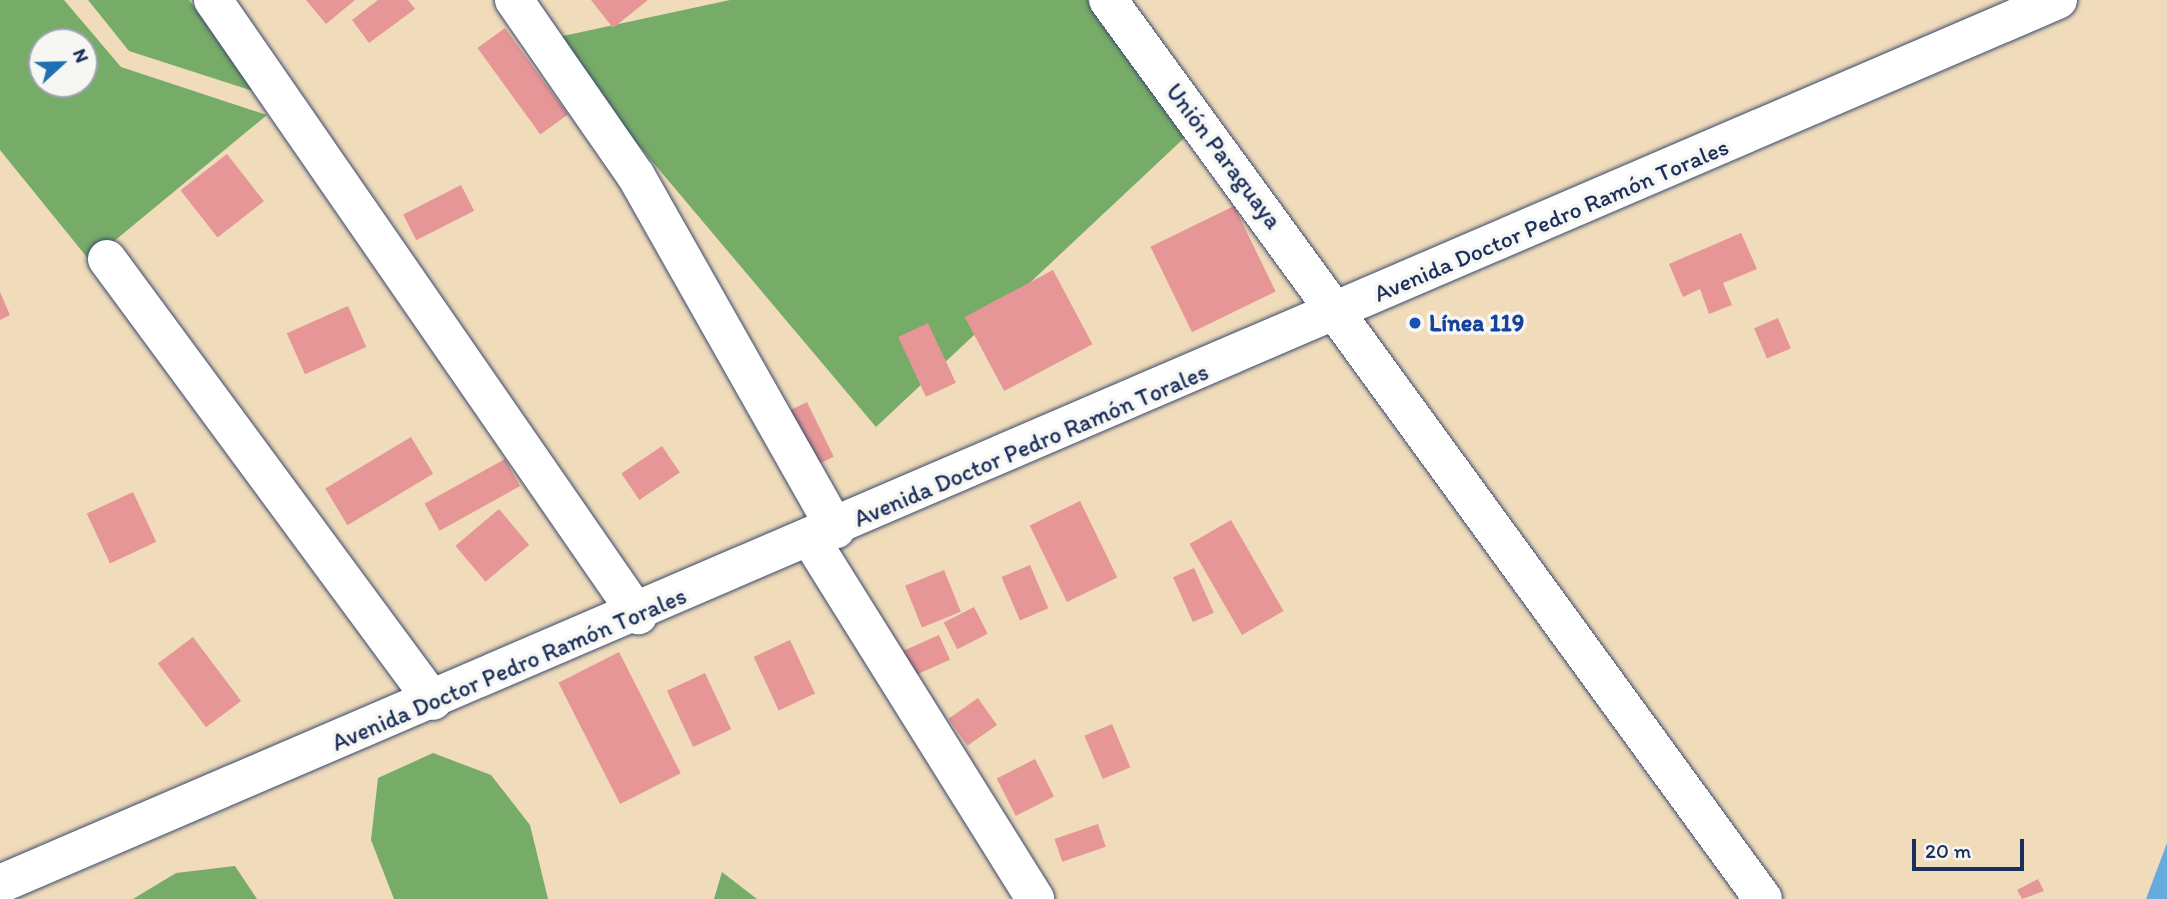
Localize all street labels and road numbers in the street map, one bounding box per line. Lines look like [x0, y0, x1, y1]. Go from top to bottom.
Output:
street label: Unión Paraguaya [1160, 78, 1288, 234]
street label: Avenida Doctor Pedro Ramón Torales [1371, 133, 1731, 307]
street label: Avenida Doctor Pedro Ramón Torales [851, 358, 1211, 532]
street label: Avenida Doctor Pedro Ramón Torales [329, 582, 689, 756]

